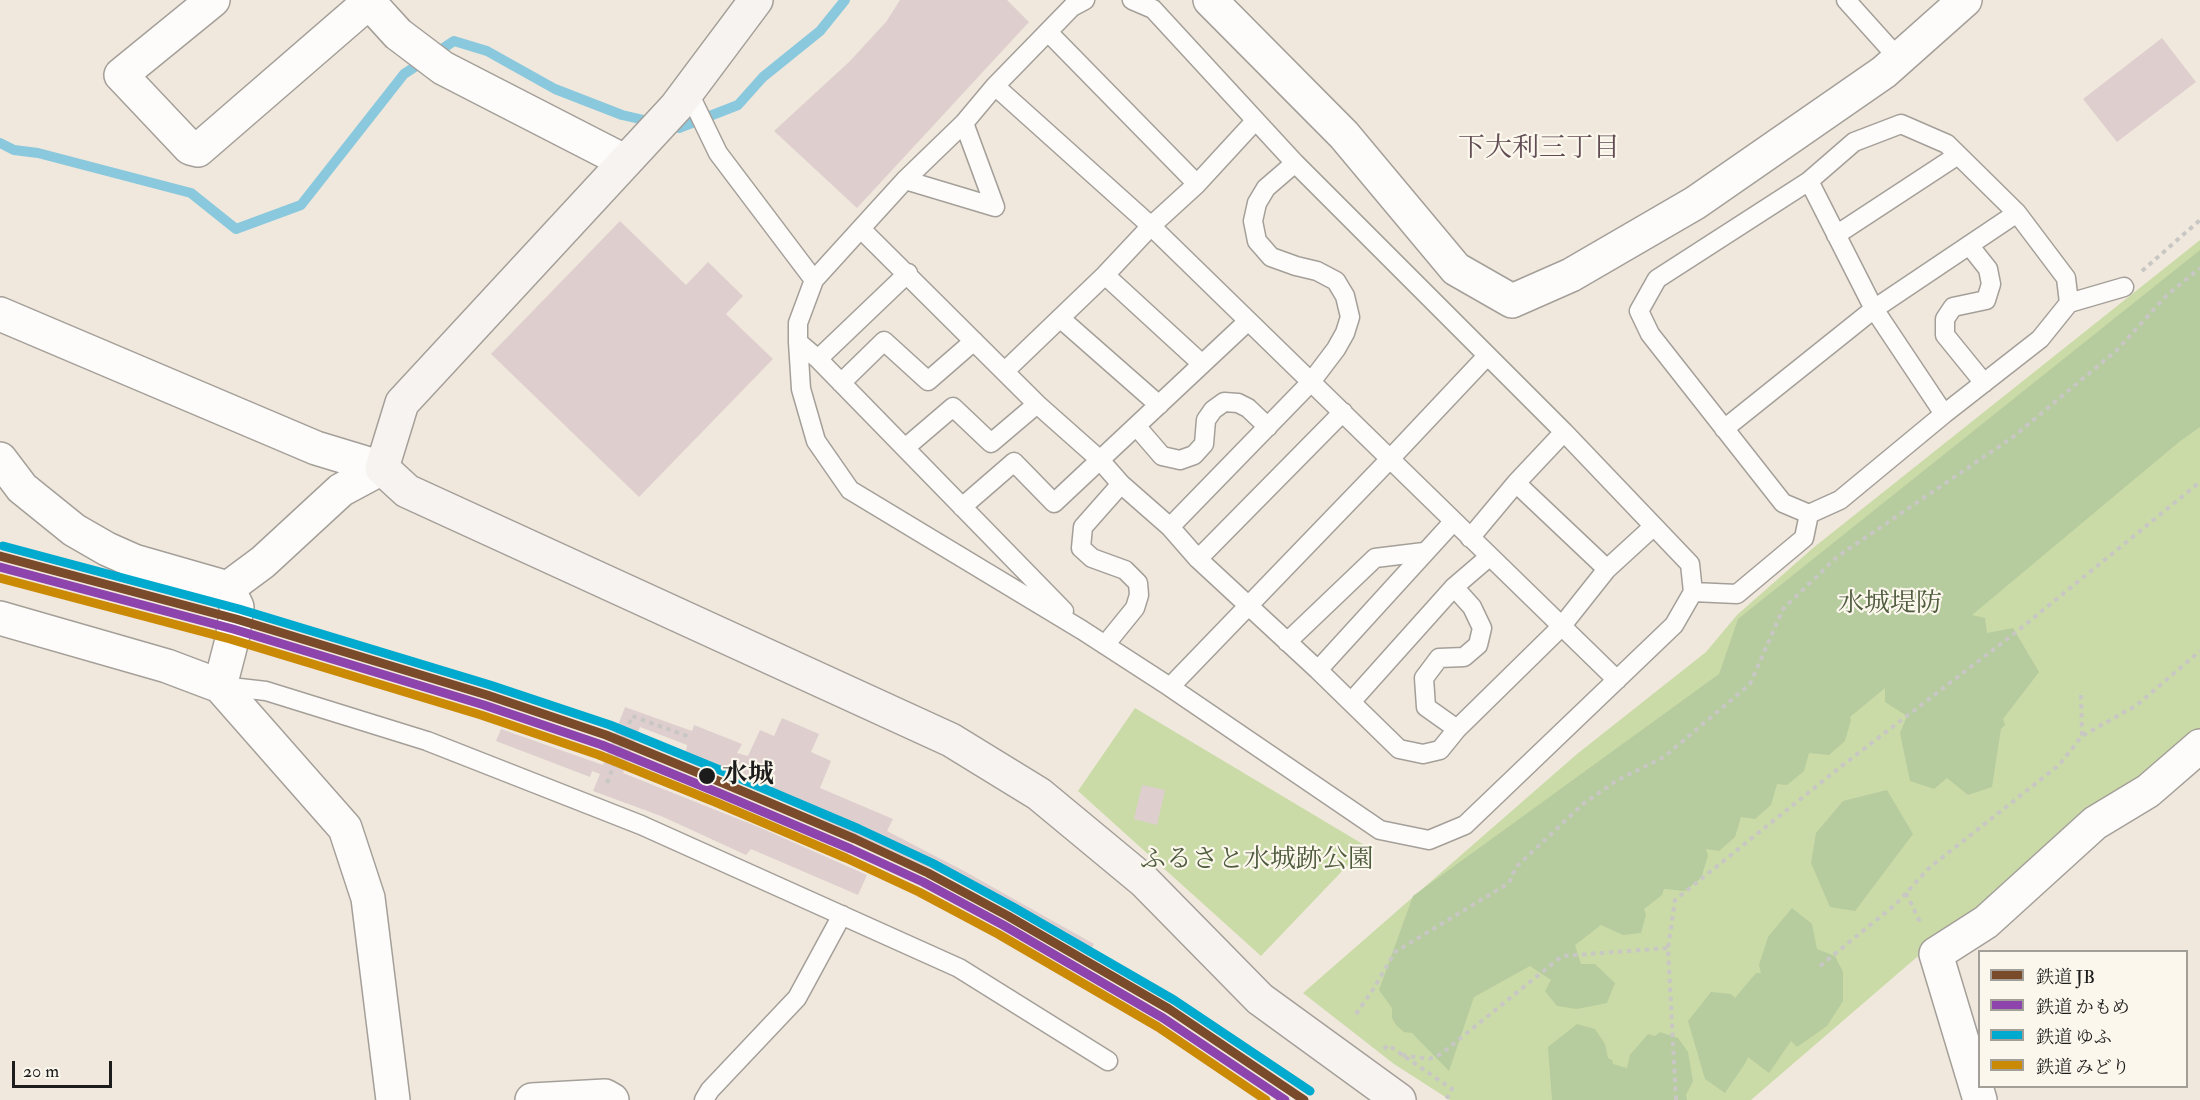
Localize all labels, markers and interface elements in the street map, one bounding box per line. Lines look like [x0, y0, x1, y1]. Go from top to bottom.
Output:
district label: 下大利三丁目 [1458, 134, 1620, 166]
park label: 水城堤防 [1838, 589, 1942, 621]
place label: 水城 [722, 760, 774, 792]
marker: 水城 [697, 766, 717, 786]
park label: ふるさと水城跡公園 [1140, 845, 1374, 877]
legend [1978, 950, 2188, 1088]
text: 鉄道 JB [2036, 966, 2095, 989]
text: 鉄道 かもめ [2036, 996, 2130, 1019]
text: 鉄道 ゆふ [2036, 1026, 2112, 1049]
scale bar [15, 1049, 116, 1087]
text: 鉄道 みどり [2036, 1056, 2130, 1079]
text: 20 m [23, 1060, 59, 1083]

